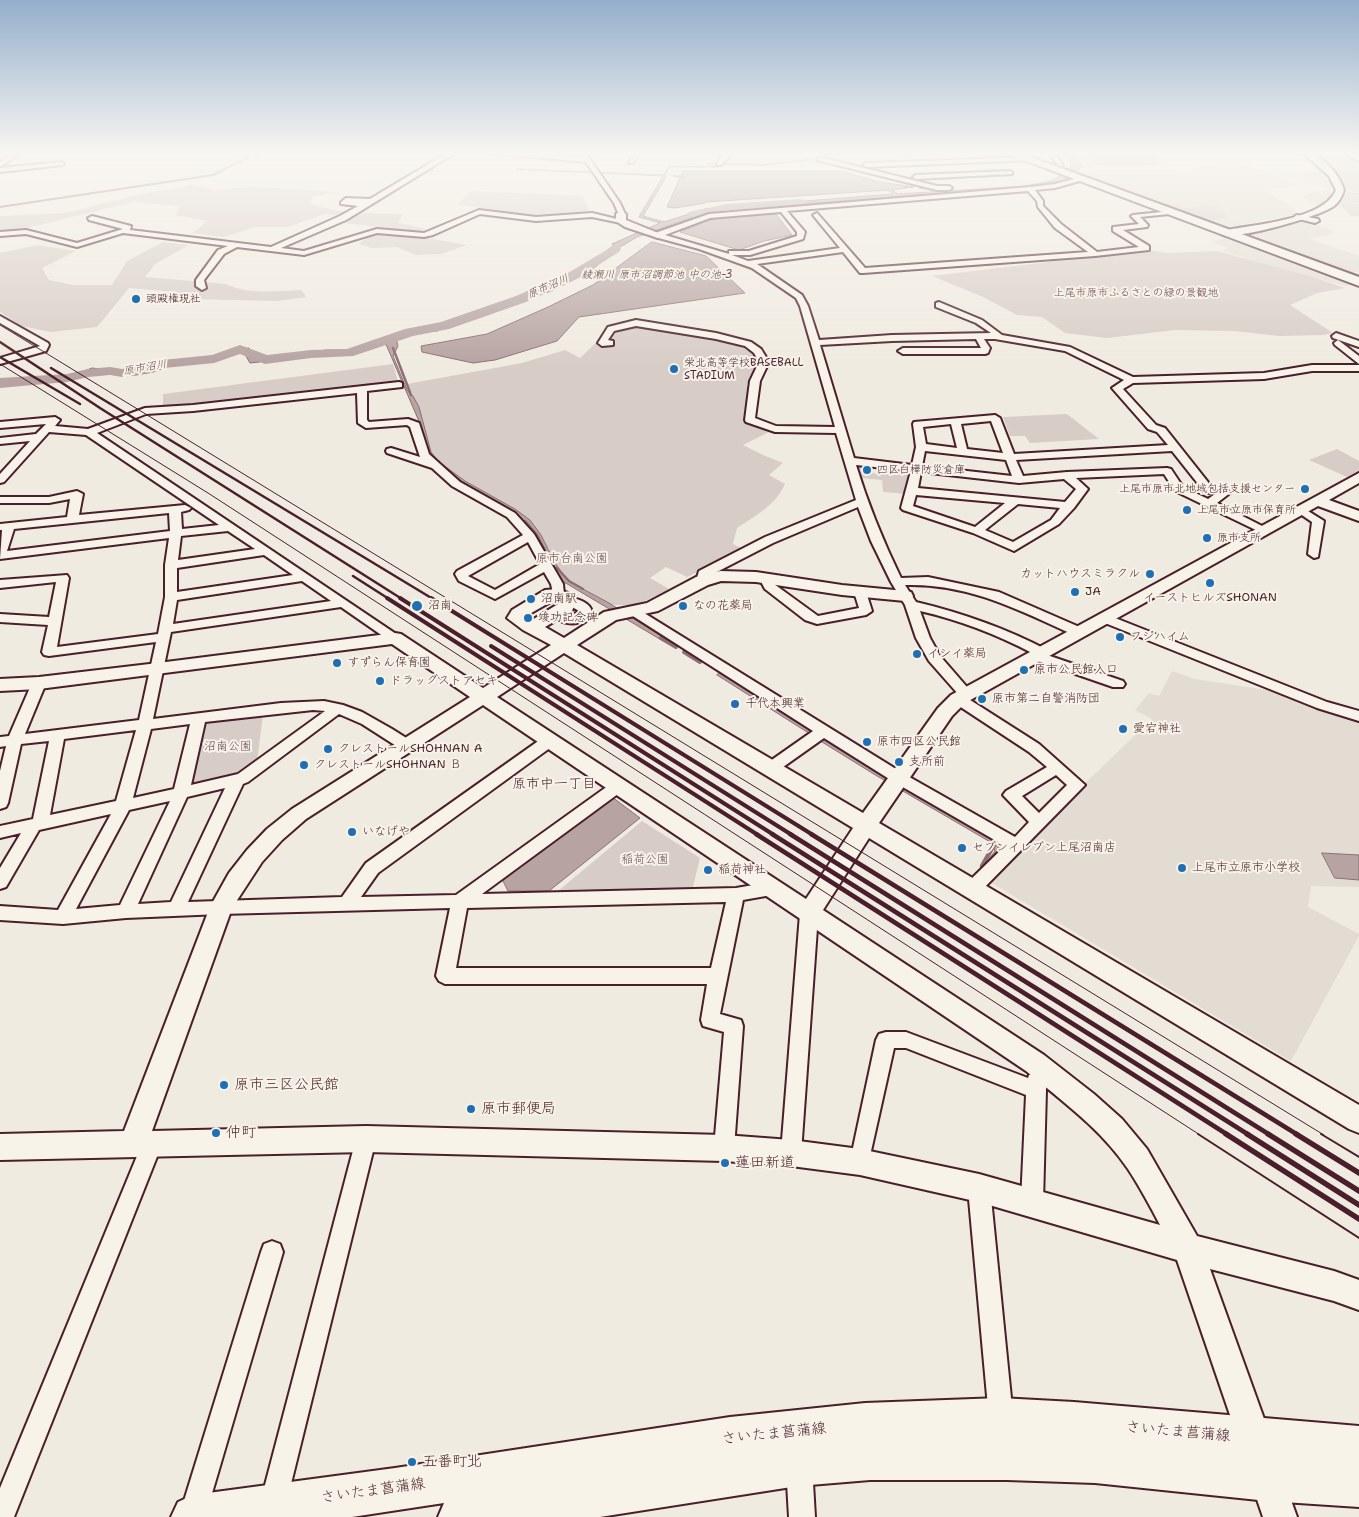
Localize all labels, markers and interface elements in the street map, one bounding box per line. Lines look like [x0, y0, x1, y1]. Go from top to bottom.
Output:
water label: 綾瀬川 原市沼調節池 中の池-3 [581, 268, 733, 282]
water label: 原市沼川 [525, 272, 571, 302]
park label: 上尾市原市ふるさとの緑の景観地 [1054, 286, 1218, 300]
place label: 頭殿権現社 [146, 292, 201, 306]
marker: 頭殿権現社 [130, 293, 142, 305]
place label: 栄北高等学校BASEBALL STADIUM [684, 356, 804, 382]
water label: 原市沼川 [122, 358, 168, 378]
marker: 栄北高等学校BASEBALL STADIUM [668, 363, 680, 375]
place label: 四区白樺防災倉庫 [877, 463, 965, 477]
marker: 四区白樺防災倉庫 [861, 464, 873, 476]
place label: 上尾市原市北地域包括支援センター [1119, 482, 1295, 496]
marker: 上尾市原市北地域包括支援センター [1299, 483, 1311, 495]
place label: 上尾市立原市保育所 [1197, 503, 1296, 517]
marker: 上尾市立原市保育所 [1181, 504, 1193, 516]
place label: 原市支所 [1217, 531, 1261, 545]
marker: 原市支所 [1201, 532, 1213, 544]
park label: 原市台南公園 [536, 552, 608, 566]
place label: カットハウスミラクル [1020, 567, 1140, 581]
marker: カットハウスミラクル [1144, 568, 1156, 580]
marker: イーストヒルズSHONAN [1204, 577, 1216, 589]
place label: JA [1085, 585, 1101, 599]
marker: JA [1069, 586, 1081, 598]
place label: イーストヒルズSHONAN [1143, 591, 1277, 605]
place label: 沼南駅 [541, 592, 577, 606]
marker: 沼南駅 [525, 593, 537, 605]
marker: 沼南 [410, 599, 424, 613]
place label: 沼南 [428, 599, 452, 613]
place label: なの花薬局 [693, 599, 753, 613]
marker: なの花薬局 [677, 600, 689, 612]
place label: 竣功記念碑 [538, 611, 598, 625]
marker: 竣功記念碑 [522, 612, 534, 624]
place label: フジハイム [1130, 630, 1190, 644]
marker: フジハイム [1114, 631, 1126, 643]
place label: イシイ薬局 [927, 647, 987, 661]
marker: イシイ薬局 [911, 648, 923, 660]
place label: すずらん保育園 [347, 656, 431, 670]
marker: すずらん保育園 [331, 657, 343, 669]
place label: 原市公民館入口 [1034, 663, 1118, 677]
marker: 原市公民館入口 [1018, 664, 1030, 676]
place label: ドラッグストアセキ [390, 674, 498, 688]
marker: ドラッグストアセキ [374, 675, 386, 687]
place label: 原市第二自警消防団 [992, 692, 1100, 706]
marker: 原市第二自警消防団 [976, 693, 988, 705]
place label: 千代本興業 [745, 697, 805, 711]
marker: 千代本興業 [729, 698, 741, 710]
place label: 愛宕神社 [1133, 722, 1181, 736]
marker: 愛宕神社 [1117, 723, 1129, 735]
place label: 原市四区公民館 [877, 735, 961, 749]
marker: 原市四区公民館 [861, 736, 873, 748]
park label: 沼南公園 [204, 740, 252, 754]
place label: クレストールSHOHNAN A [338, 742, 482, 756]
marker: クレストールSHOHNAN A [322, 743, 334, 755]
place label: 支所前 [909, 755, 945, 769]
marker: 支所前 [893, 756, 905, 768]
place label: クレストールSHOHNAN Ｂ [314, 758, 462, 772]
marker: クレストールSHOHNAN Ｂ [298, 759, 310, 771]
district label: 原市中一丁目 [512, 776, 596, 792]
place label: いなげや [362, 825, 410, 839]
marker: いなげや [346, 826, 358, 838]
place label: セブンイレブン上尾沼南店 [972, 841, 1116, 855]
marker: セブンイレブン上尾沼南店 [956, 842, 968, 854]
park label: 稲荷公園 [621, 853, 669, 867]
place label: 上尾市立原市小学校 [1192, 861, 1300, 875]
marker: 上尾市立原市小学校 [1176, 862, 1188, 874]
place label: 稲荷神社 [718, 863, 766, 877]
marker: 稲荷神社 [702, 864, 714, 876]
place label: 原市三区公民館 [234, 1076, 339, 1094]
marker: 原市三区公民館 [218, 1079, 230, 1091]
place label: 原市郵便局 [481, 1100, 556, 1118]
marker: 原市郵便局 [465, 1103, 477, 1115]
place label: 仲町 [226, 1124, 256, 1142]
marker: 仲町 [210, 1127, 222, 1139]
place label: 蓮田新道 [735, 1154, 795, 1172]
marker: 蓮田新道 [719, 1157, 731, 1169]
street label: さいたま菖蒲線 [1125, 1418, 1231, 1446]
street label: さいたま菖蒲線 [721, 1420, 827, 1448]
place label: 五番町北 [422, 1453, 482, 1471]
marker: 五番町北 [406, 1456, 418, 1468]
street label: さいたま菖蒲線 [320, 1475, 426, 1507]

